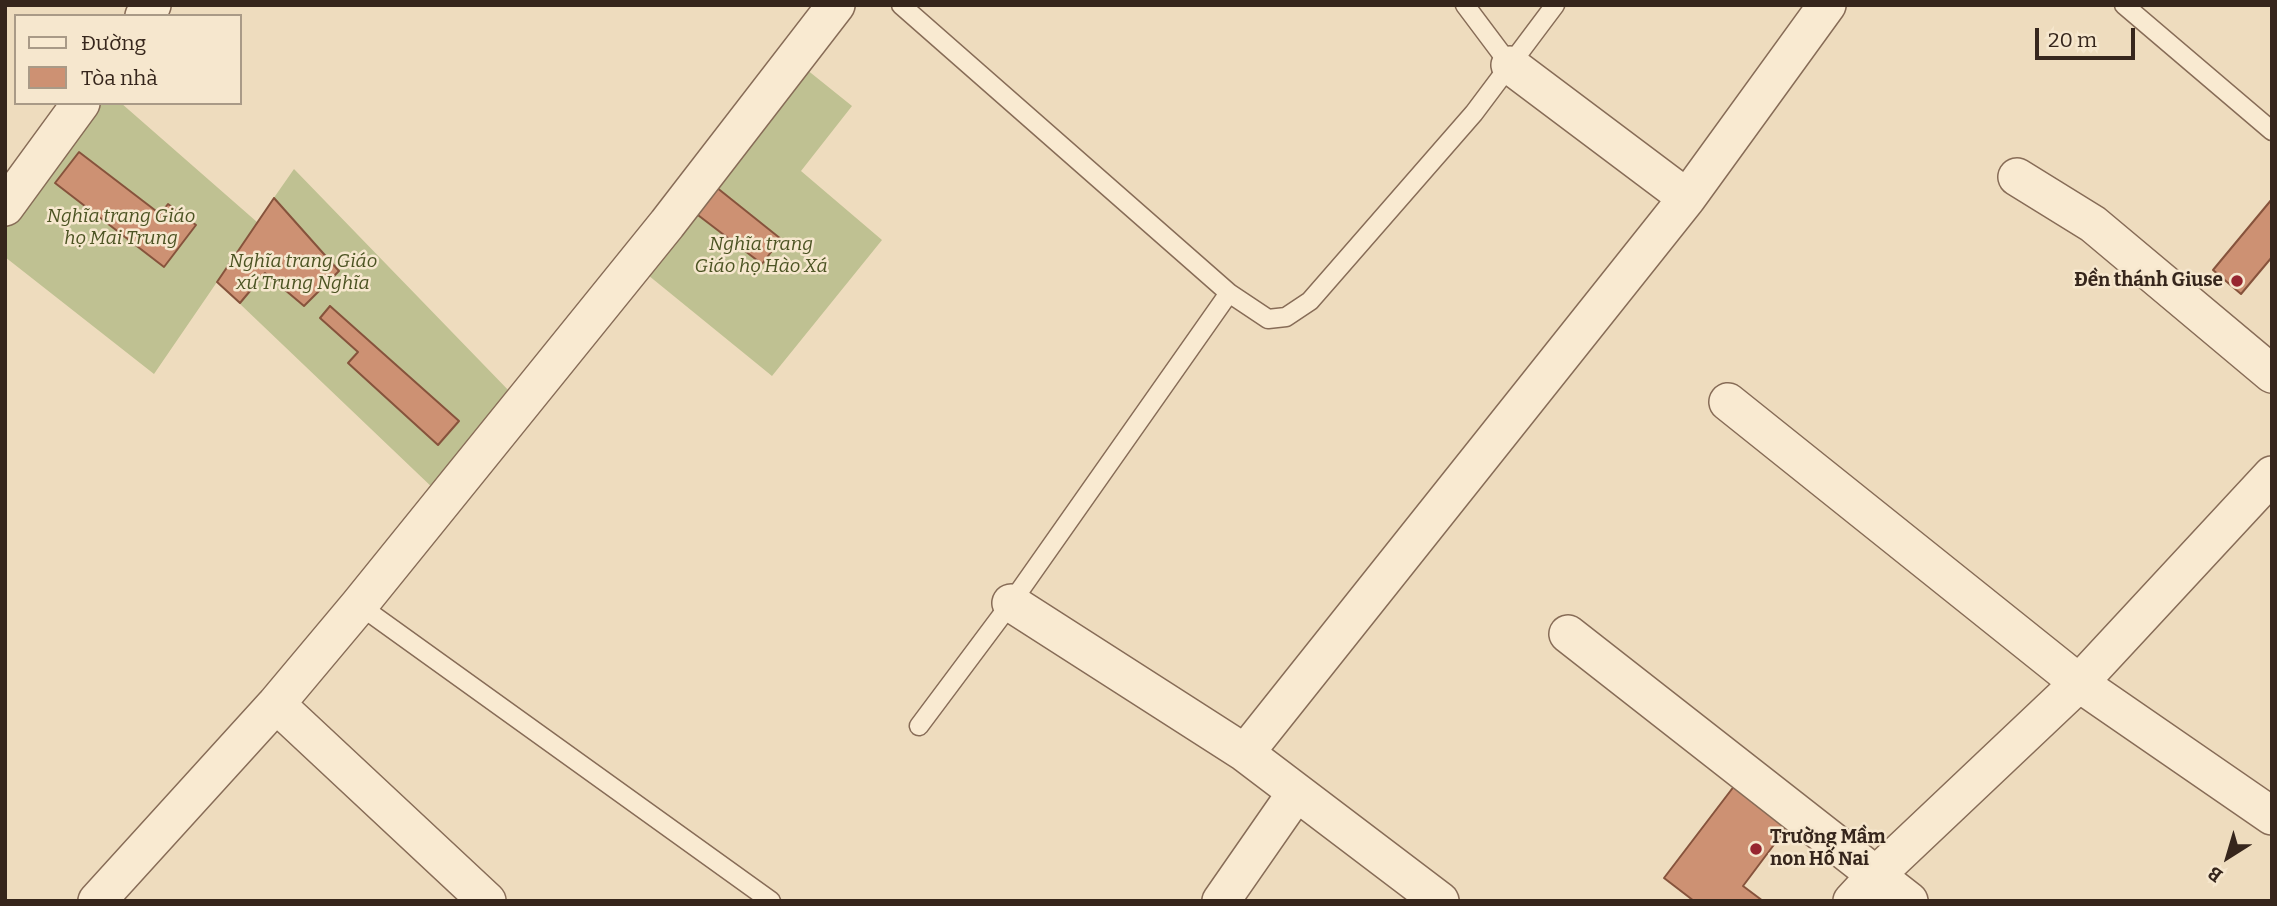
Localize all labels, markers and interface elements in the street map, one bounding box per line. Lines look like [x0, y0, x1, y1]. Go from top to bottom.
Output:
legend [14, 14, 242, 105]
scale bar [2039, 14, 2139, 58]
text: 20 m [2048, 27, 2097, 53]
text: Đường [81, 30, 146, 56]
text: Tòa nhà [81, 65, 158, 91]
park label: Nghĩa trang Giáo họ Mai Trung [47, 206, 195, 250]
park label: Nghĩa trang Giáo họ Hào Xá [694, 234, 828, 278]
park label: Nghĩa trang Giáo xứ Trung Nghĩa [229, 251, 377, 295]
place label: Đền thánh Giuse [2074, 270, 2223, 292]
marker: Đền thánh Giuse [2229, 273, 2245, 289]
north arrow [2193, 822, 2263, 892]
place label: Trường Mầm non Hố Nai [1770, 827, 1886, 871]
marker: Trường Mầm non Hố Nai [1748, 841, 1764, 857]
text: B [2203, 861, 2227, 887]

